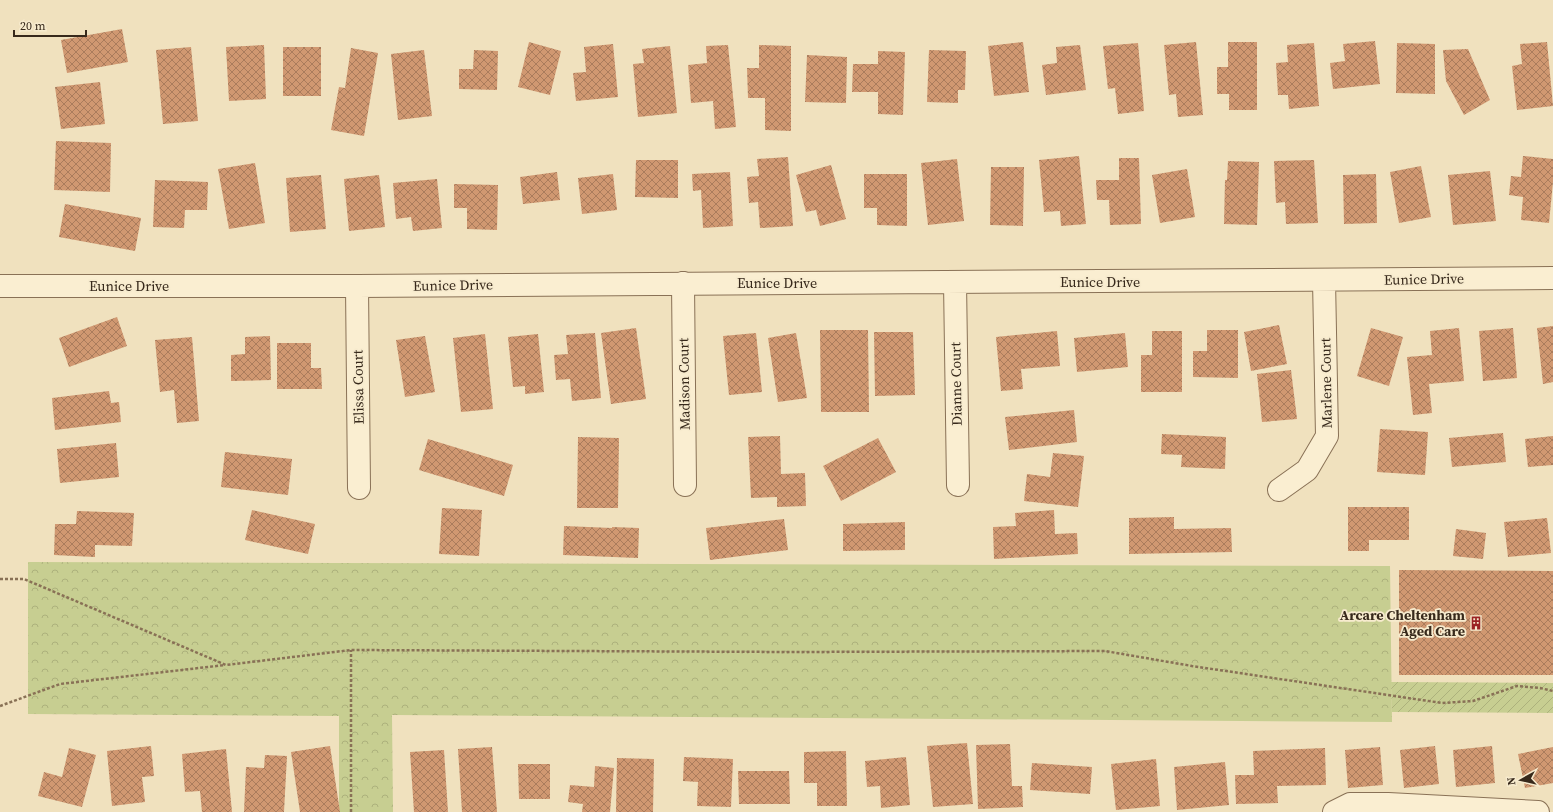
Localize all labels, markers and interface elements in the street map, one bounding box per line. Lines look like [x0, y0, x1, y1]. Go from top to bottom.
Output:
scale bar [14, 12, 86, 38]
text: 20 m [20, 18, 46, 34]
street label: Eunice Drive [1384, 268, 1464, 290]
street label: Eunice Drive [1060, 272, 1140, 292]
street label: Eunice Drive [737, 273, 817, 293]
street label: Eunice Drive [413, 274, 493, 296]
street label: Eunice Drive [89, 276, 169, 296]
street label: Madison Court [673, 337, 695, 430]
street label: Marlene Court [1315, 337, 1337, 428]
street label: Dianne Court [945, 341, 967, 426]
street label: Elissa Court [347, 349, 369, 424]
place label: Arcare Cheltenham Aged Care [1340, 605, 1465, 641]
building icon: Arcare Cheltenham Aged Care [1468, 615, 1484, 631]
north arrow [1501, 760, 1541, 800]
text: N [1504, 776, 1520, 786]

